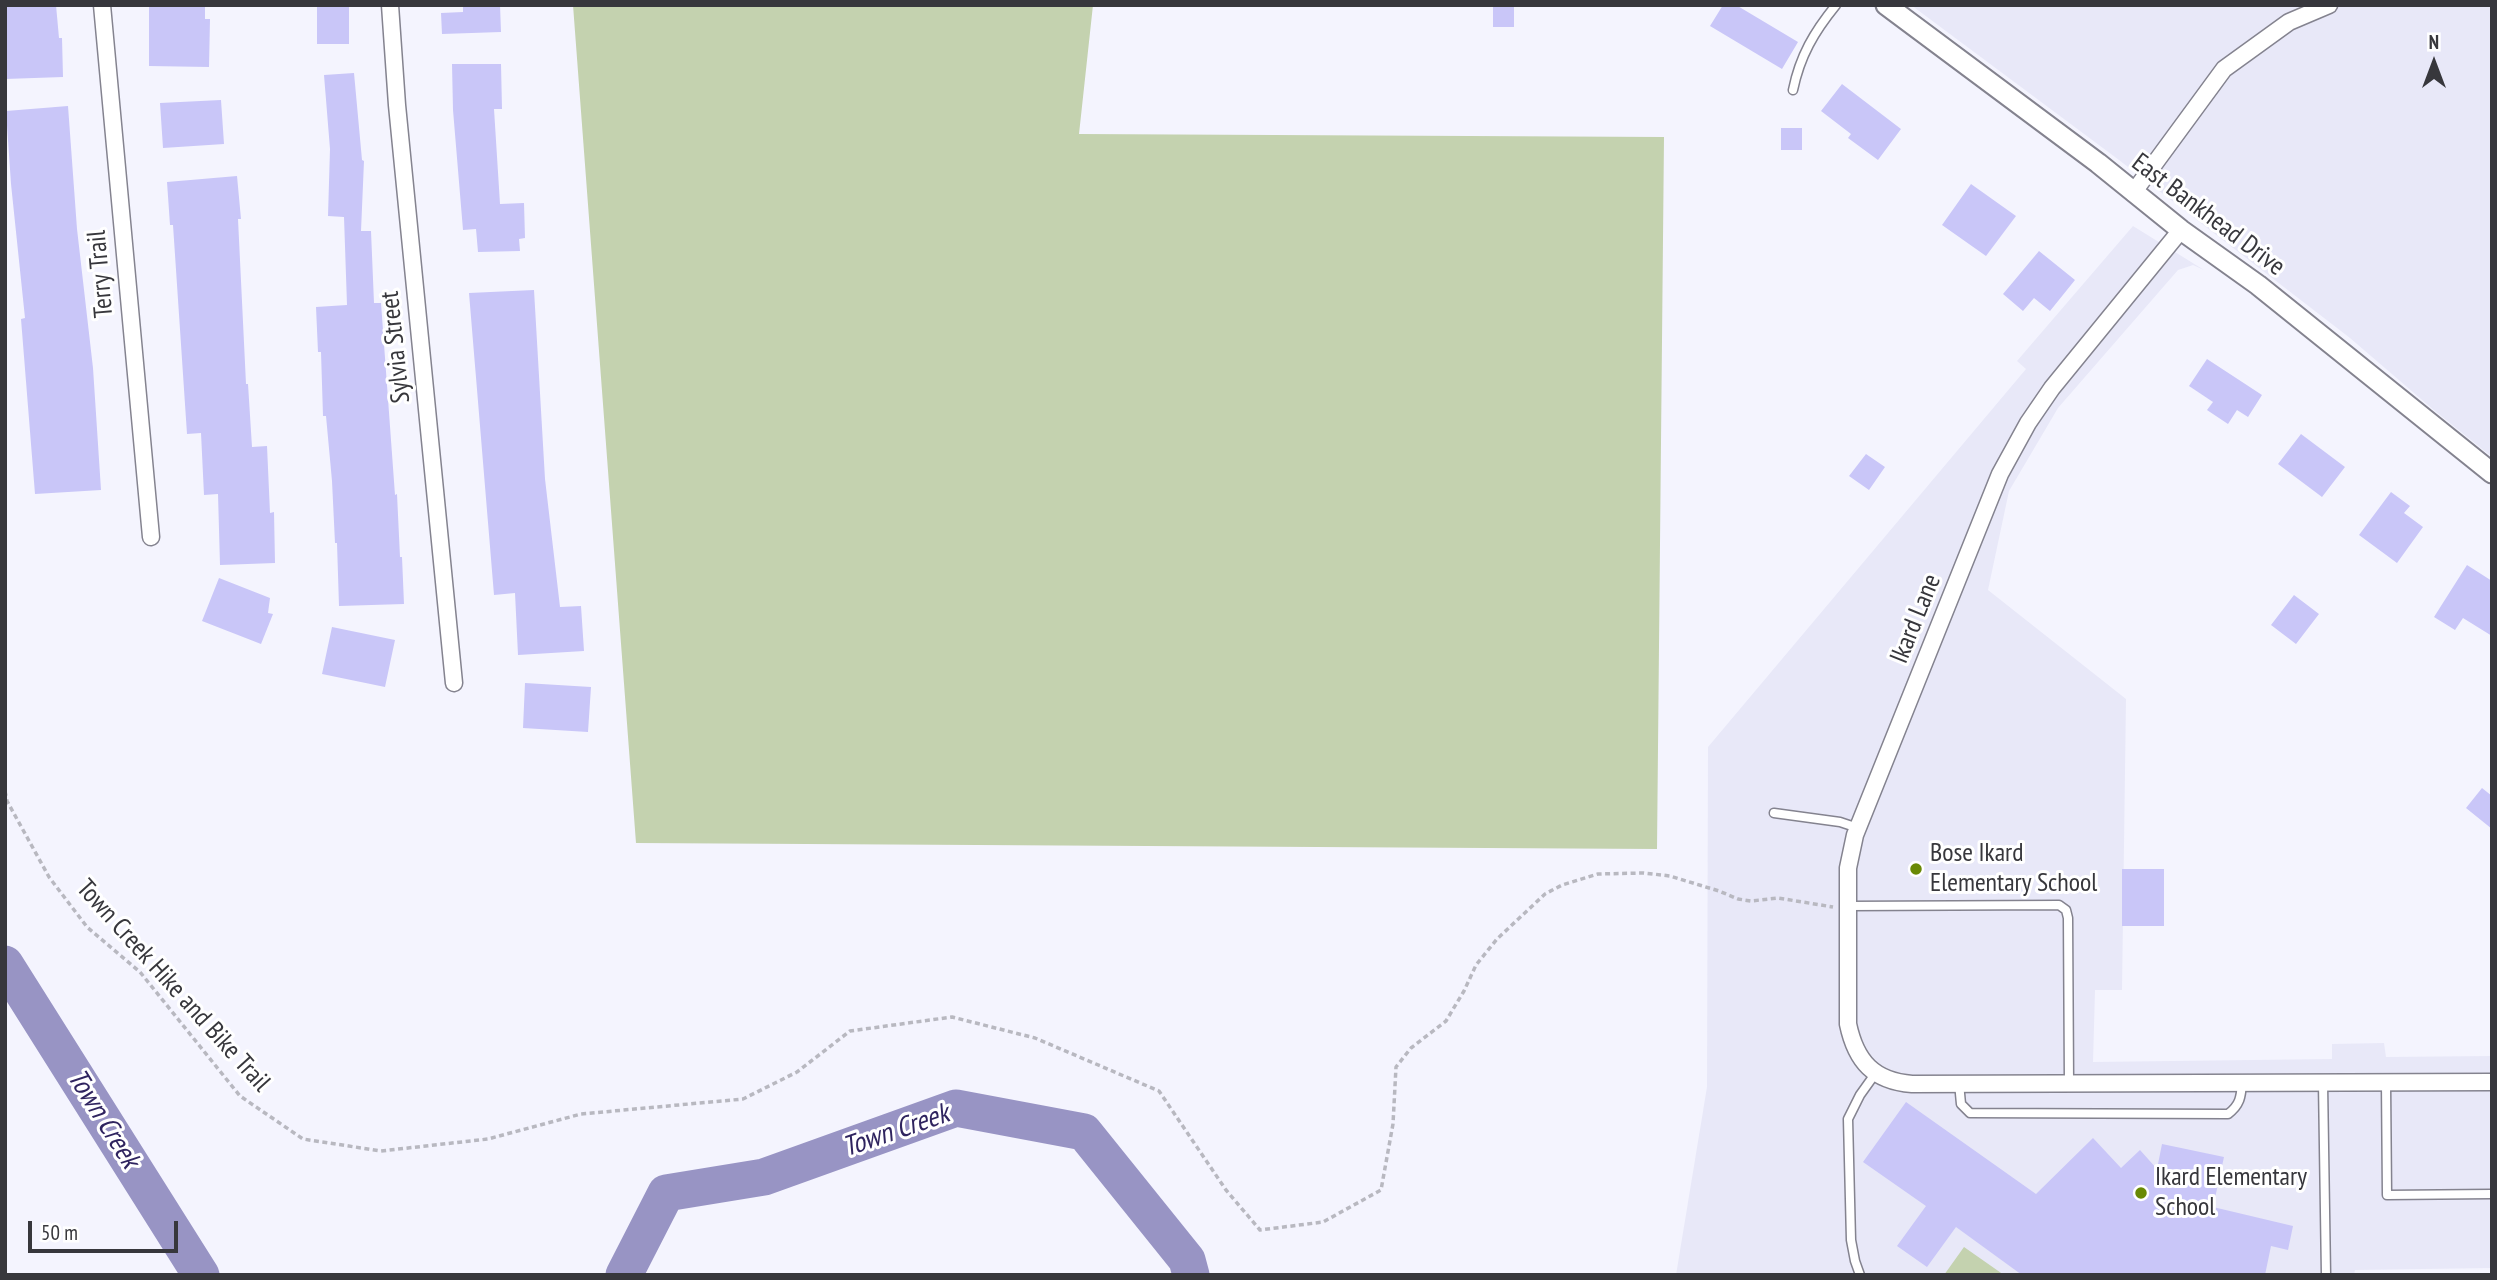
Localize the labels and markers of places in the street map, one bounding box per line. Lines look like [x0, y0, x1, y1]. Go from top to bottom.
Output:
place label: Bose Ikard Elementary School [1930, 838, 2097, 900]
marker: Bose Ikard Elementary School [1908, 861, 1924, 877]
place label: Ikard Elementary School [2155, 1162, 2307, 1224]
marker: Ikard Elementary School [2133, 1185, 2149, 1201]

